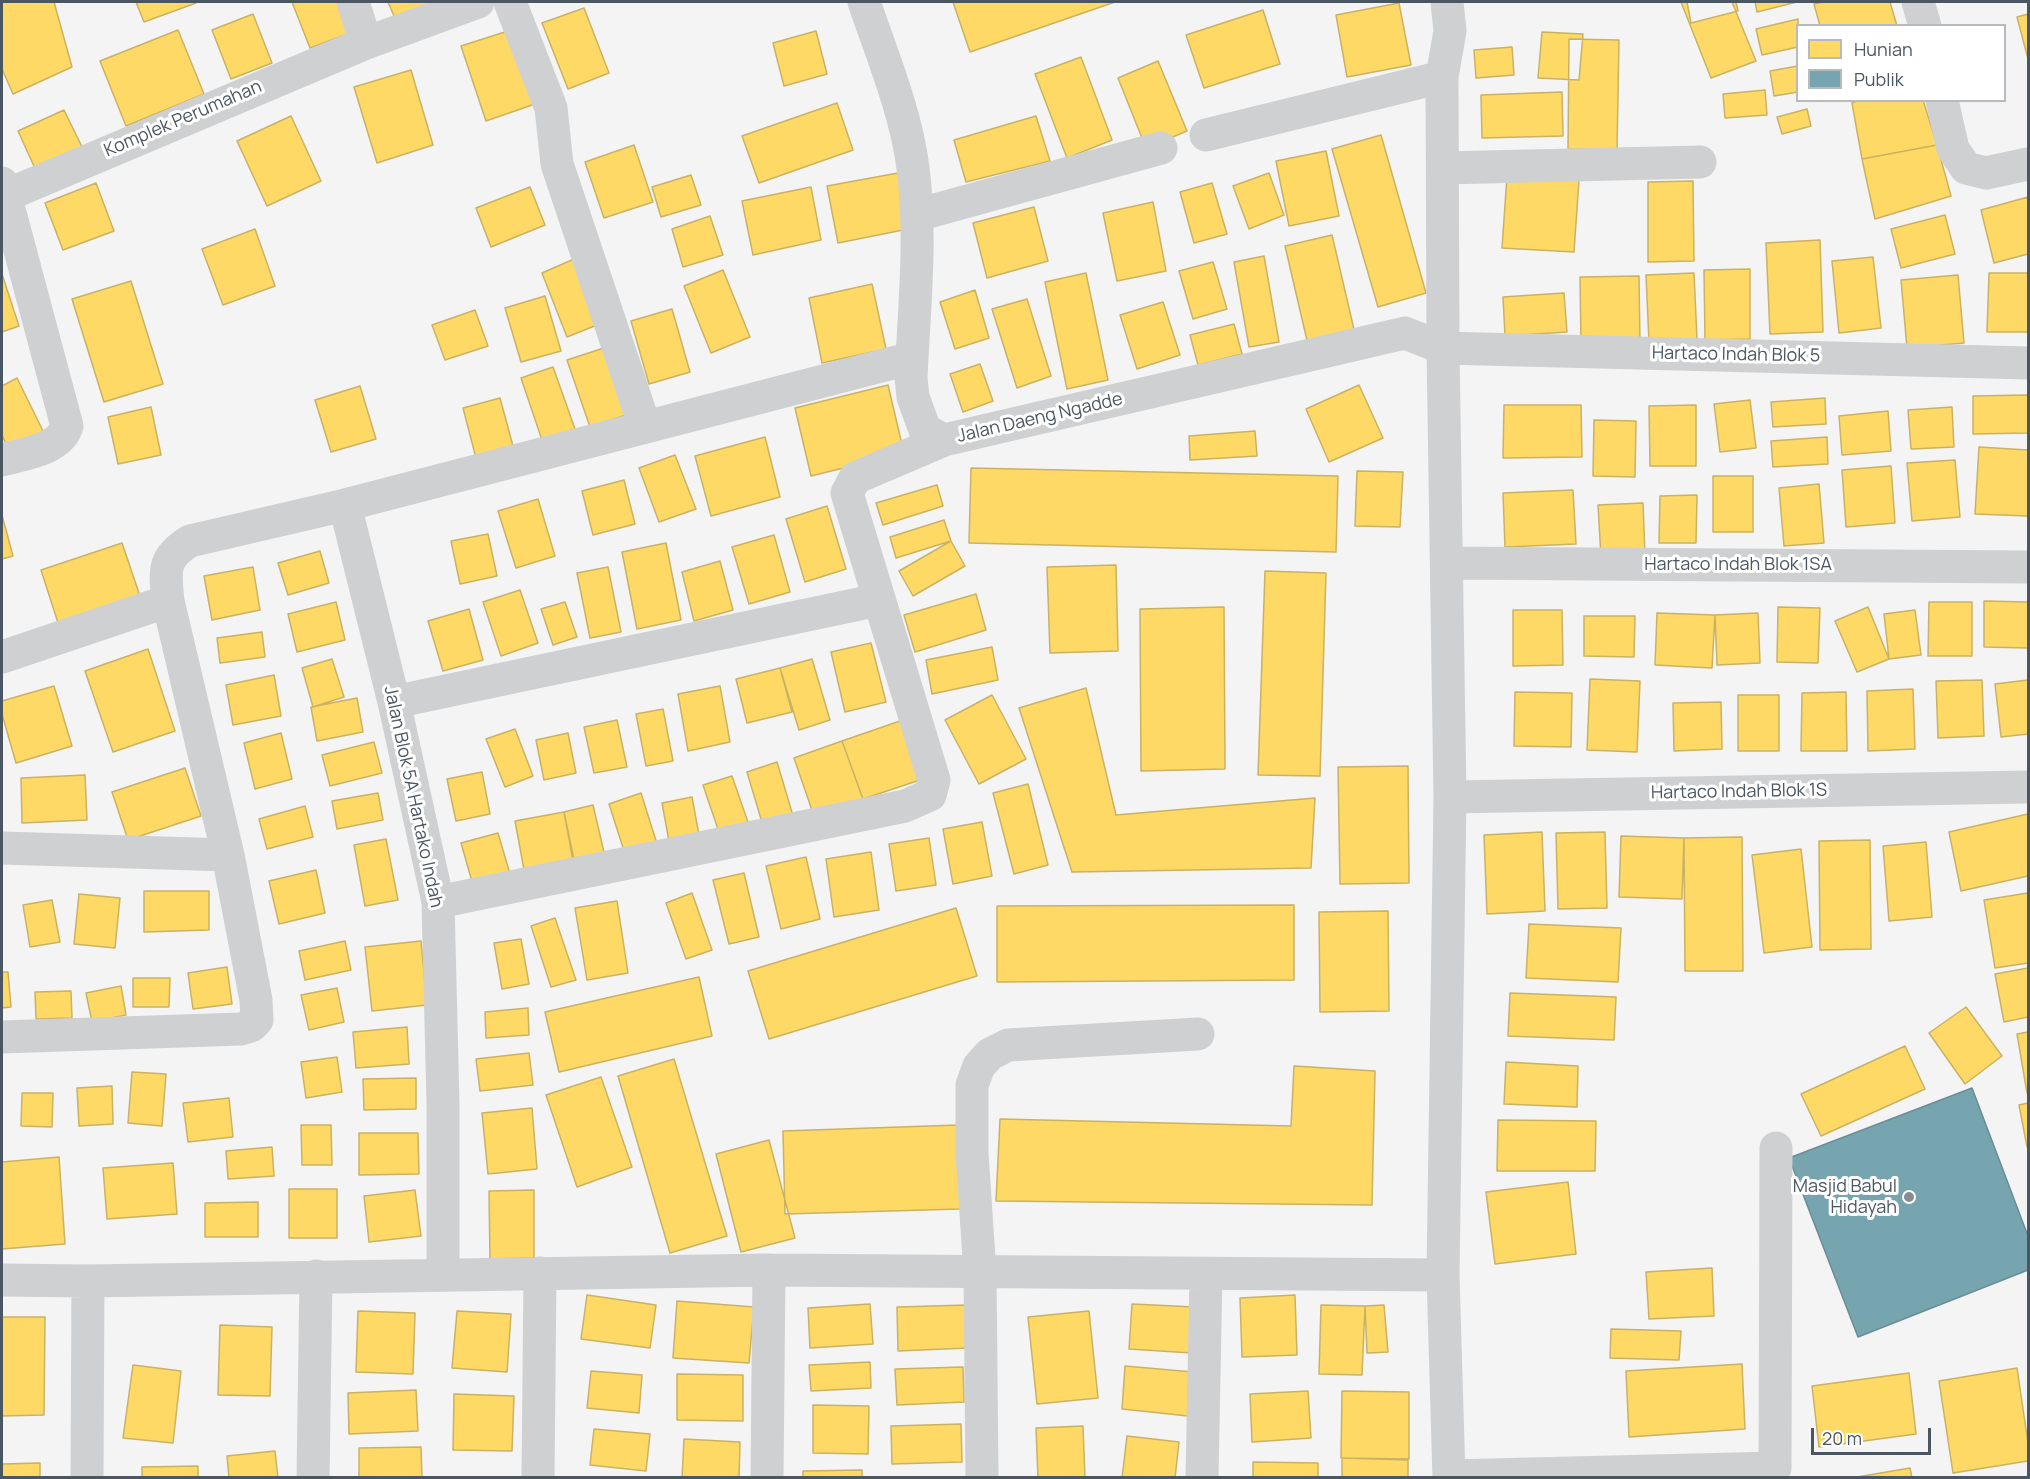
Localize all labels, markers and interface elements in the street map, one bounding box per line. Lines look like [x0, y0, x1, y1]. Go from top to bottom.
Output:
legend [1796, 24, 2006, 102]
text: Hunian [1854, 37, 1913, 61]
text: Publik [1854, 67, 1904, 91]
street label: Komplek Perumahan [101, 76, 265, 162]
street label: Hartaco Indah Blok 5 [1652, 343, 1820, 367]
street label: Jalan Daeng Ngadde [955, 388, 1125, 448]
street label: Hartaco Indah Blok 1SA [1644, 554, 1832, 576]
street label: Jalan Blok 5A Hartako Indah [379, 684, 447, 910]
street label: Hartaco Indah Blok 1S [1651, 780, 1827, 804]
place label: Masjid Babul Hidayah [1793, 1176, 1897, 1218]
marker: Masjid Babul Hidayah [1902, 1190, 1916, 1204]
scale bar [1814, 1416, 1934, 1454]
text: 20 m [1822, 1426, 1862, 1450]

